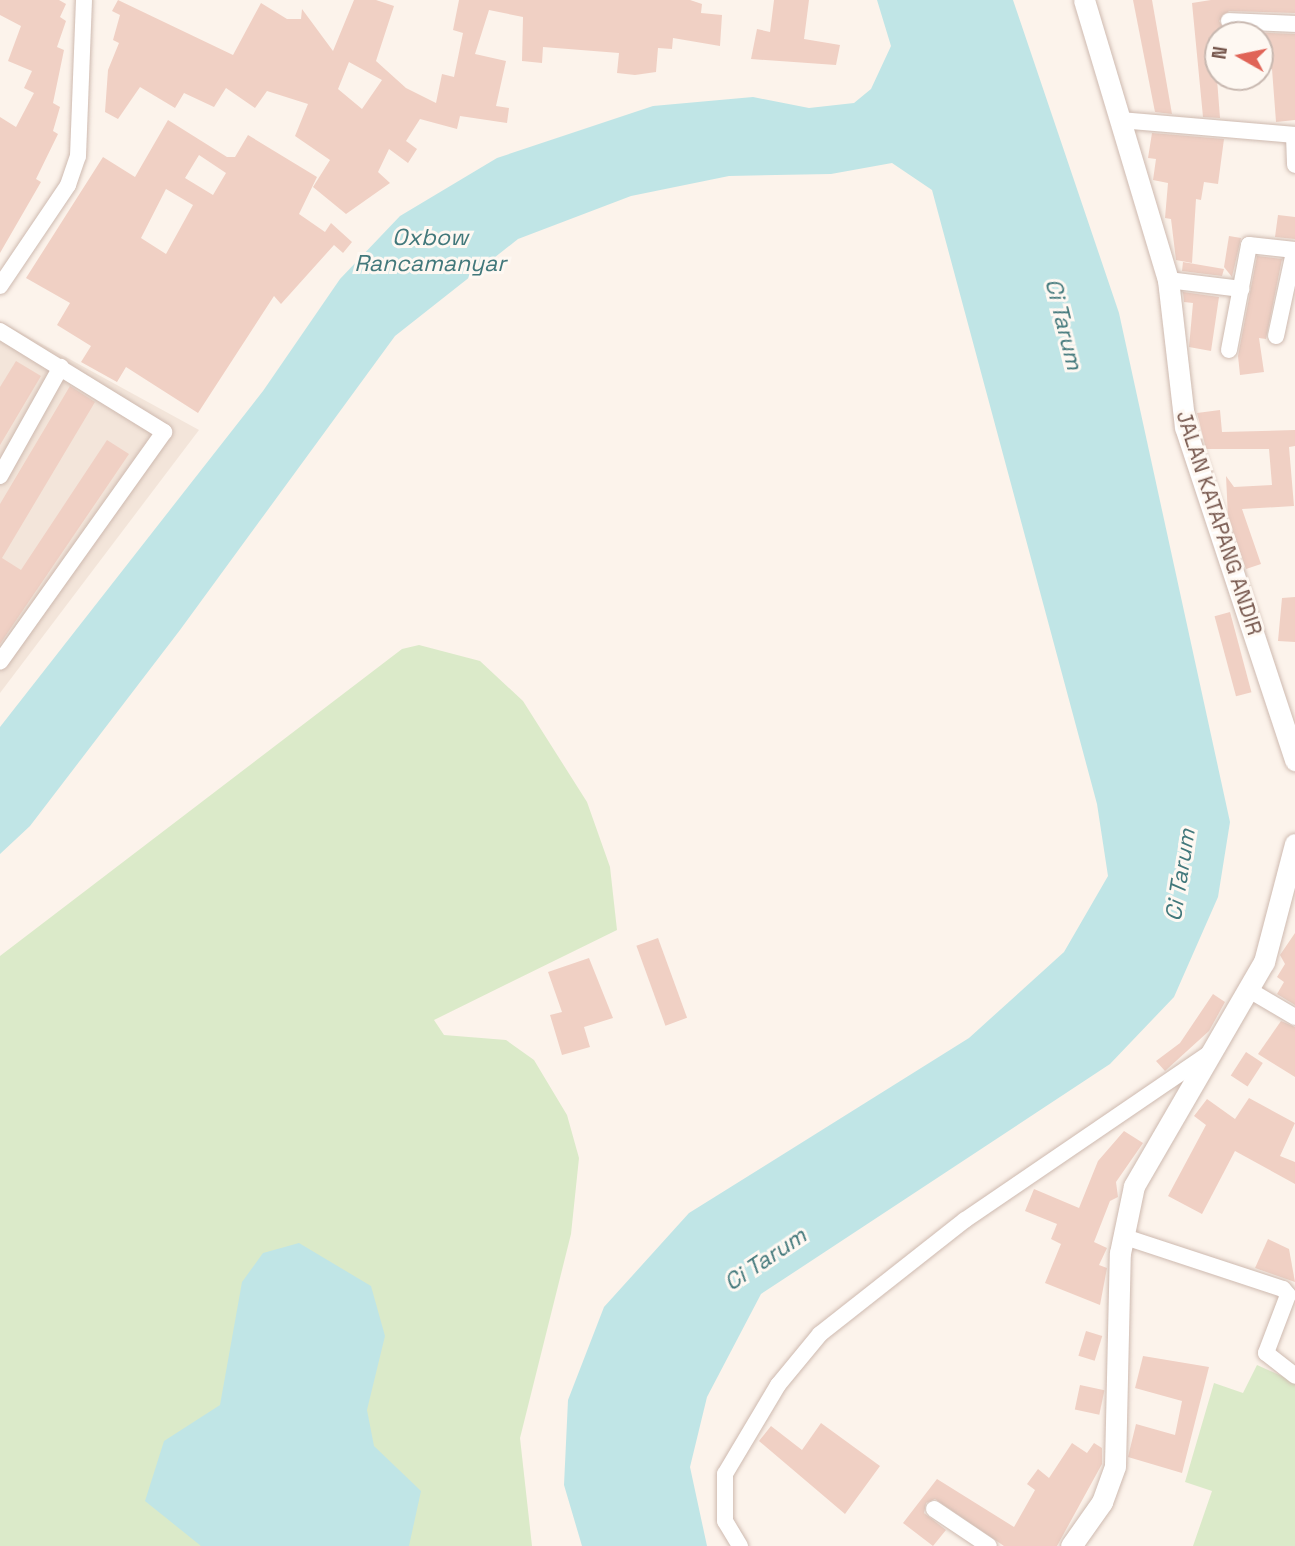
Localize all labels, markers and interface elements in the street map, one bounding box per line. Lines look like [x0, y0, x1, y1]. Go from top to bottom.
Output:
north arrow [1204, 21, 1274, 91]
text: N [1206, 45, 1233, 61]
water label: Oxbow Rancamanyar [354, 223, 506, 277]
water label: Ci Tarum [1039, 275, 1089, 373]
street label: JALAN KATAPANG ANDIR [1171, 407, 1267, 639]
water label: Ci Tarum [1159, 827, 1201, 923]
water label: Ci Tarum [718, 1221, 812, 1297]

